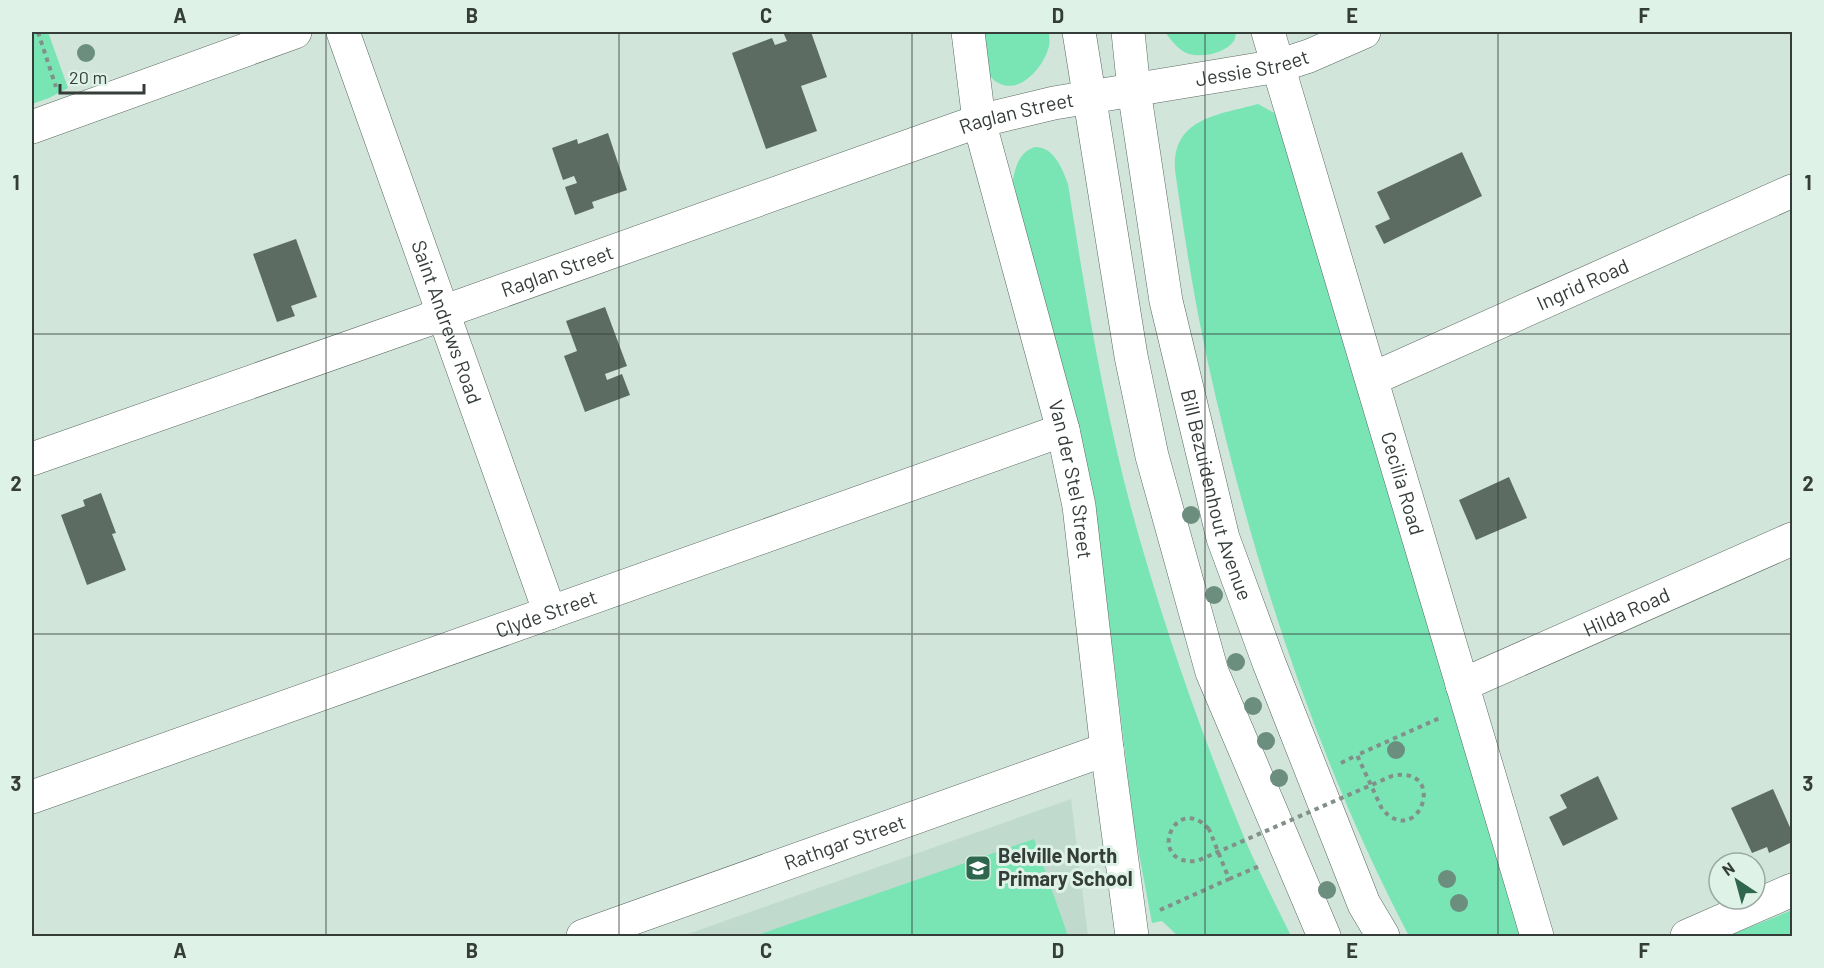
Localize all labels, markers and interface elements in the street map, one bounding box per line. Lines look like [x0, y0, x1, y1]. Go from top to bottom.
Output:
text: A [173, 3, 187, 27]
text: B [466, 3, 478, 27]
text: C [760, 3, 772, 27]
text: D [1052, 3, 1064, 27]
text: E [1346, 3, 1358, 27]
text: F [1638, 3, 1650, 27]
street label: Jessie Street [1193, 44, 1312, 90]
scale bar [60, 57, 144, 95]
text: 20 m [69, 66, 107, 88]
street label: Raglan Street [955, 87, 1075, 138]
text: 1 [12, 170, 20, 194]
text: 1 [1804, 170, 1812, 194]
street label: Saint Andrews Road [407, 237, 487, 407]
street label: Raglan Street [498, 239, 616, 301]
street label: Ingrid Road [1533, 253, 1632, 315]
street label: Bill Bezuidenhout Avenue [1177, 387, 1258, 603]
street label: Van der Stel Street [1044, 397, 1098, 560]
street label: Cecilia Road [1377, 429, 1430, 538]
text: 2 [10, 471, 22, 495]
text: 2 [1802, 471, 1814, 495]
street label: Hilda Road [1579, 582, 1673, 641]
street label: Clyde Street [492, 584, 600, 642]
text: 3 [11, 771, 21, 795]
text: 3 [1803, 771, 1813, 795]
street label: Rathgar Street [781, 809, 908, 874]
place label: Belville North Primary School [998, 843, 1133, 890]
north arrow [1707, 851, 1767, 911]
school or university icon: Belville North Primary School [963, 853, 993, 883]
text: N [1718, 858, 1738, 879]
text: A [173, 938, 187, 962]
text: B [466, 938, 478, 962]
text: C [760, 938, 772, 962]
text: D [1052, 938, 1064, 962]
text: E [1346, 938, 1358, 962]
text: F [1638, 938, 1650, 962]

